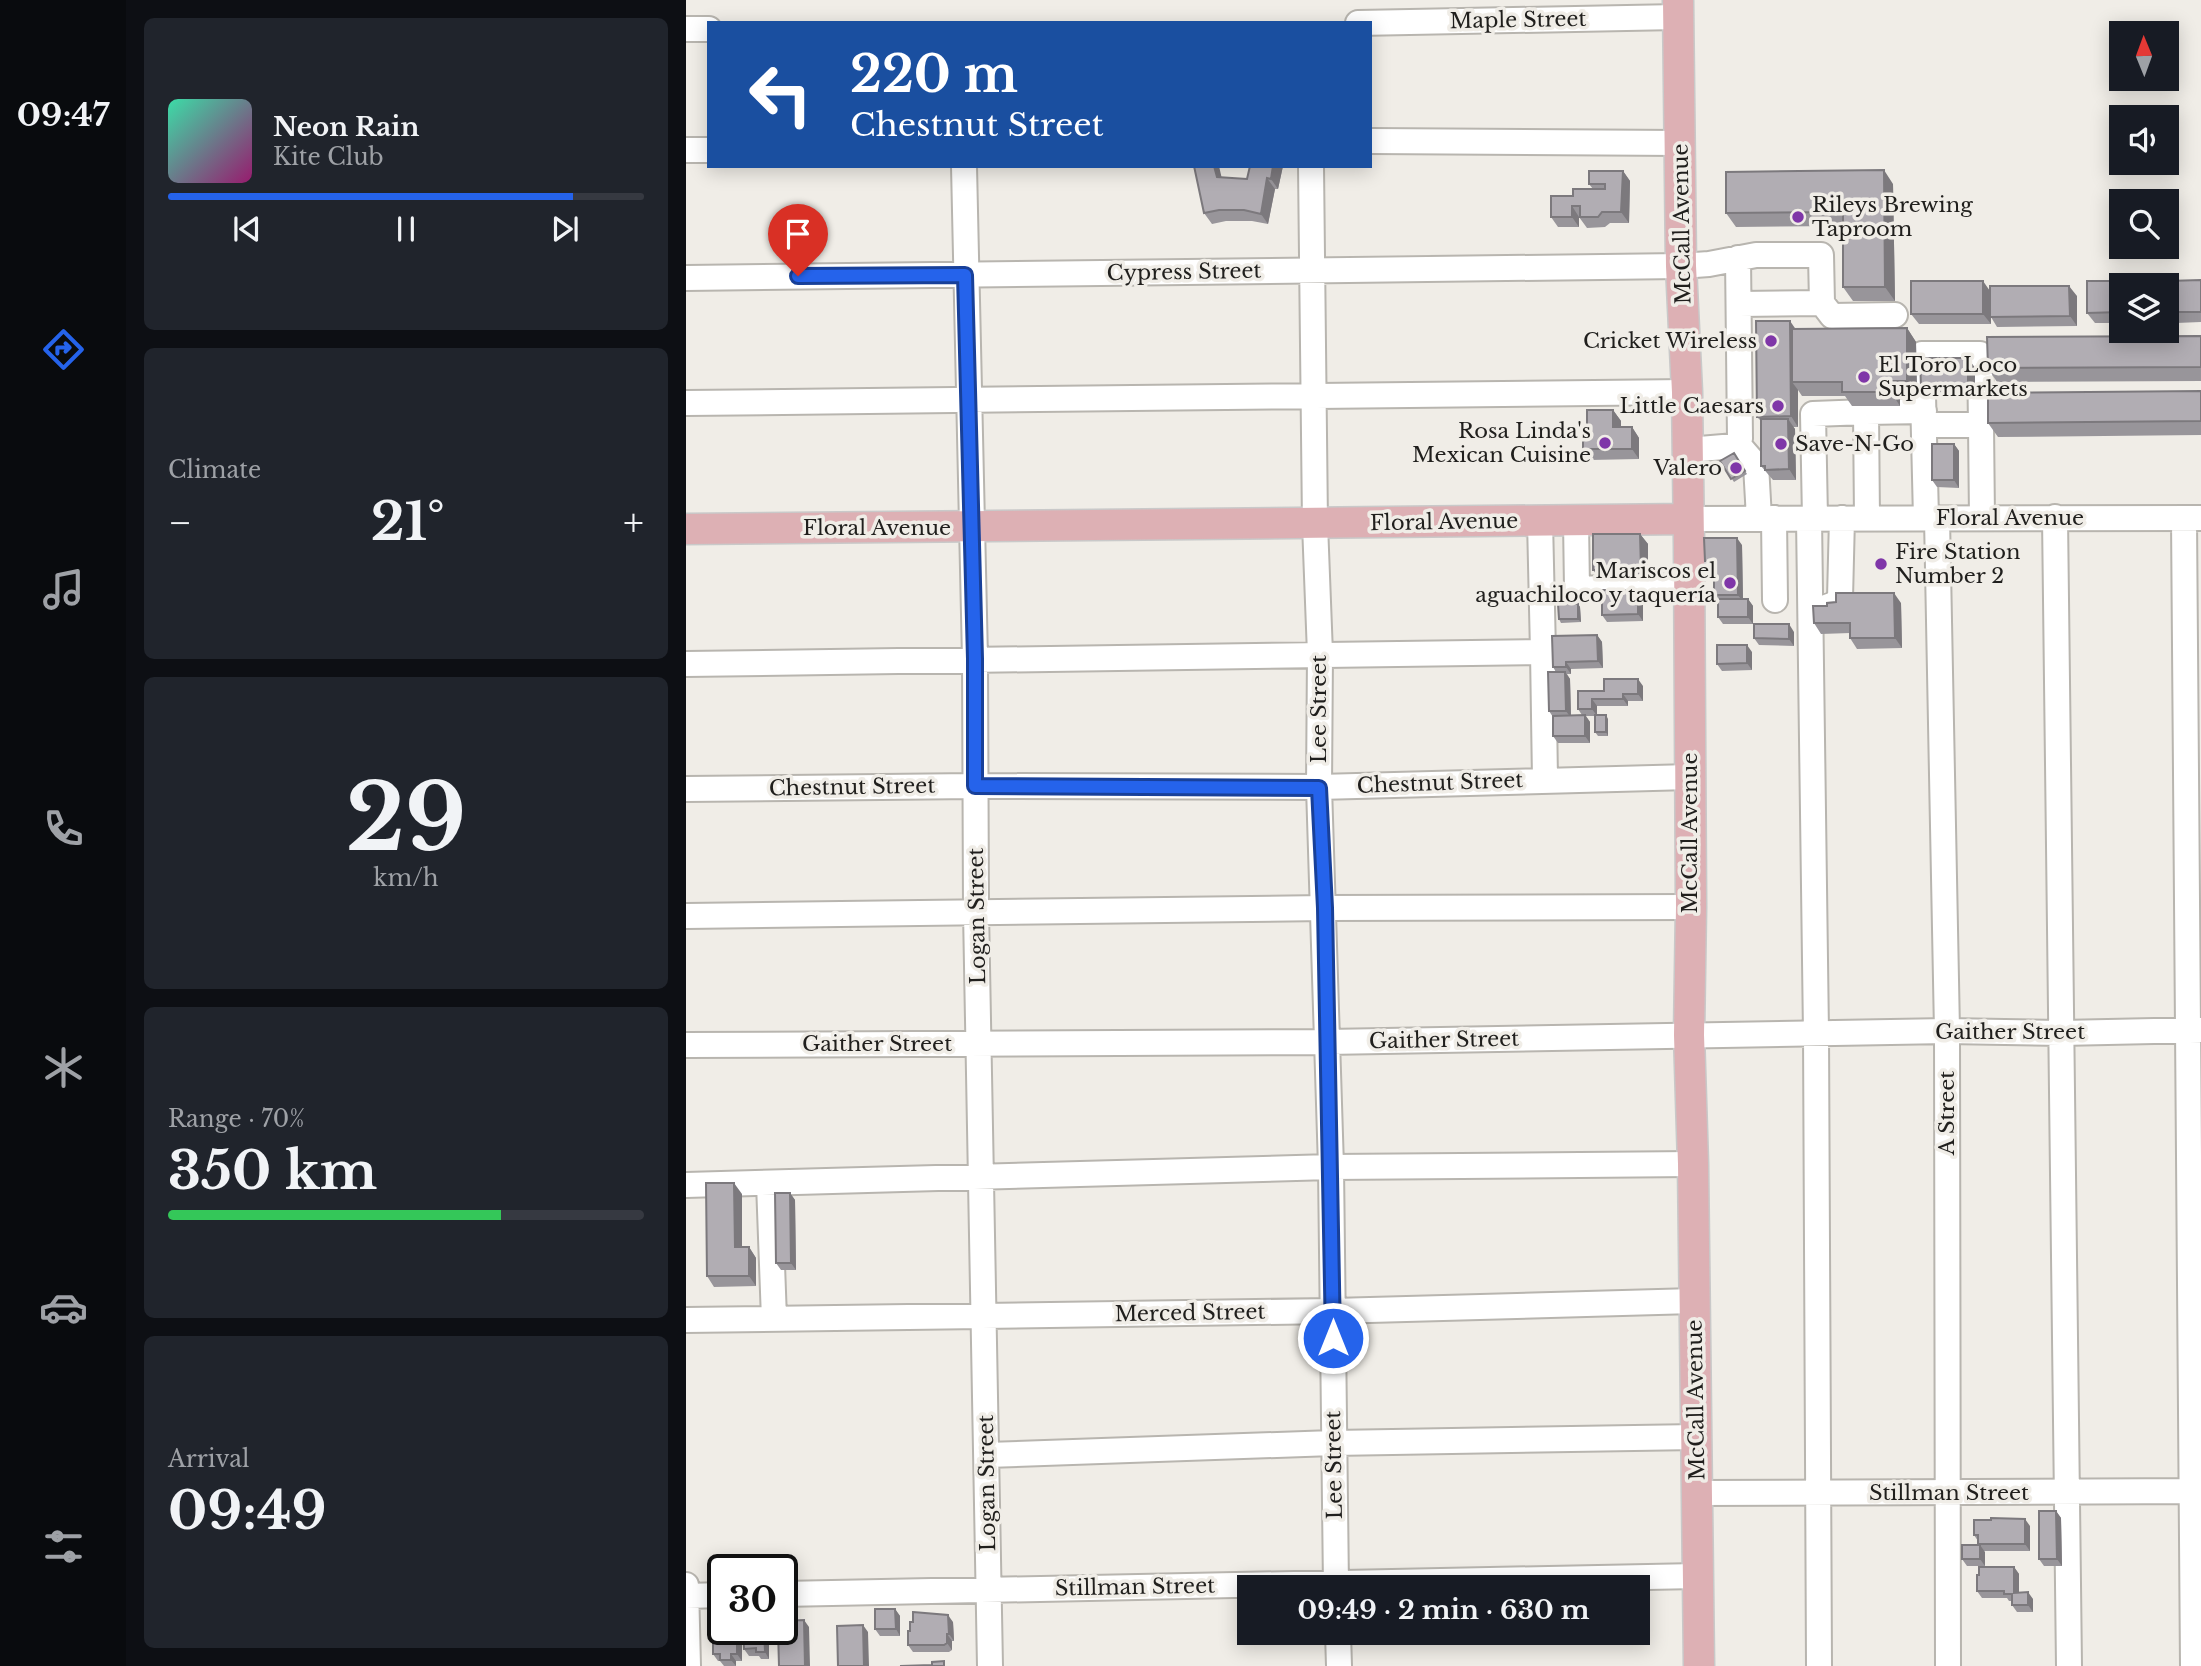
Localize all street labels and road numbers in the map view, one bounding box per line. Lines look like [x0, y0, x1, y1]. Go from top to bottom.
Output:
street label: Maple Street [1449, 6, 1587, 34]
street label: McCall Avenue [1668, 143, 1696, 305]
street label: Cypress Street [1106, 258, 1262, 286]
street label: Floral Avenue [1936, 505, 2084, 531]
street label: Floral Avenue [1370, 508, 1518, 536]
street label: Floral Avenue [803, 515, 951, 541]
street label: Lee Street [1306, 655, 1332, 763]
street label: McCall Avenue [1677, 753, 1703, 913]
street label: Chestnut Street [1356, 767, 1524, 799]
street label: Chestnut Street [769, 773, 936, 801]
street label: Logan Street [963, 847, 991, 985]
street label: Gaither Street [1935, 1019, 2085, 1045]
street label: Gaither Street [1369, 1026, 1519, 1054]
street label: Gaither Street [802, 1031, 952, 1057]
street label: A Street [1934, 1071, 1960, 1156]
street label: Merced Street [1114, 1299, 1266, 1327]
street label: McCall Avenue [1682, 1319, 1710, 1481]
street label: Lee Street [1320, 1410, 1348, 1519]
street label: Logan Street [973, 1414, 1001, 1552]
street label: Stillman Street [1869, 1480, 2029, 1506]
street label: Stillman Street [1055, 1573, 1215, 1601]

